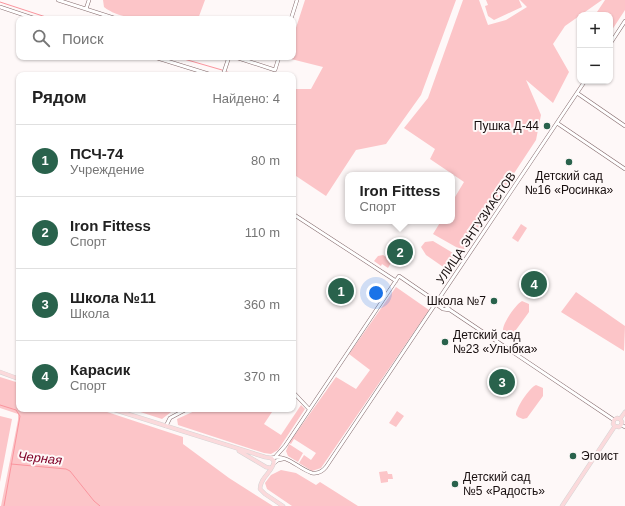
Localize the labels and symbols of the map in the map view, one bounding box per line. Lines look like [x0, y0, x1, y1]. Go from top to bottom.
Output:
place label: Пушка Д-44 [474, 119, 539, 133]
marker: Пушка Д-44 [542, 121, 552, 131]
marker: Детский сад №16 «Росинка» [564, 157, 574, 167]
street label: УЛИЦА ЭНТУЗИАСТОВ [433, 169, 519, 287]
place label: Детский сад №16 «Росинка» [525, 169, 614, 197]
pin: 2 [387, 237, 413, 267]
pin: 4 [521, 269, 547, 299]
pin: 1 [328, 276, 354, 306]
your location [366, 283, 386, 303]
place label: Школа №7 [427, 294, 486, 308]
marker: Школа №7 [489, 296, 499, 306]
place label: Детский сад №23 «Улыбка» [453, 328, 538, 356]
marker: Детский сад №23 «Улыбка» [440, 337, 450, 347]
pin: 3 [489, 367, 515, 397]
water label: Черная [17, 448, 63, 468]
place label: Эгоист [581, 449, 619, 463]
marker: Эгоист [568, 451, 578, 461]
place label: Детский сад №5 «Радость» [463, 470, 545, 498]
marker: Детский сад №5 «Радость» [450, 479, 460, 489]

